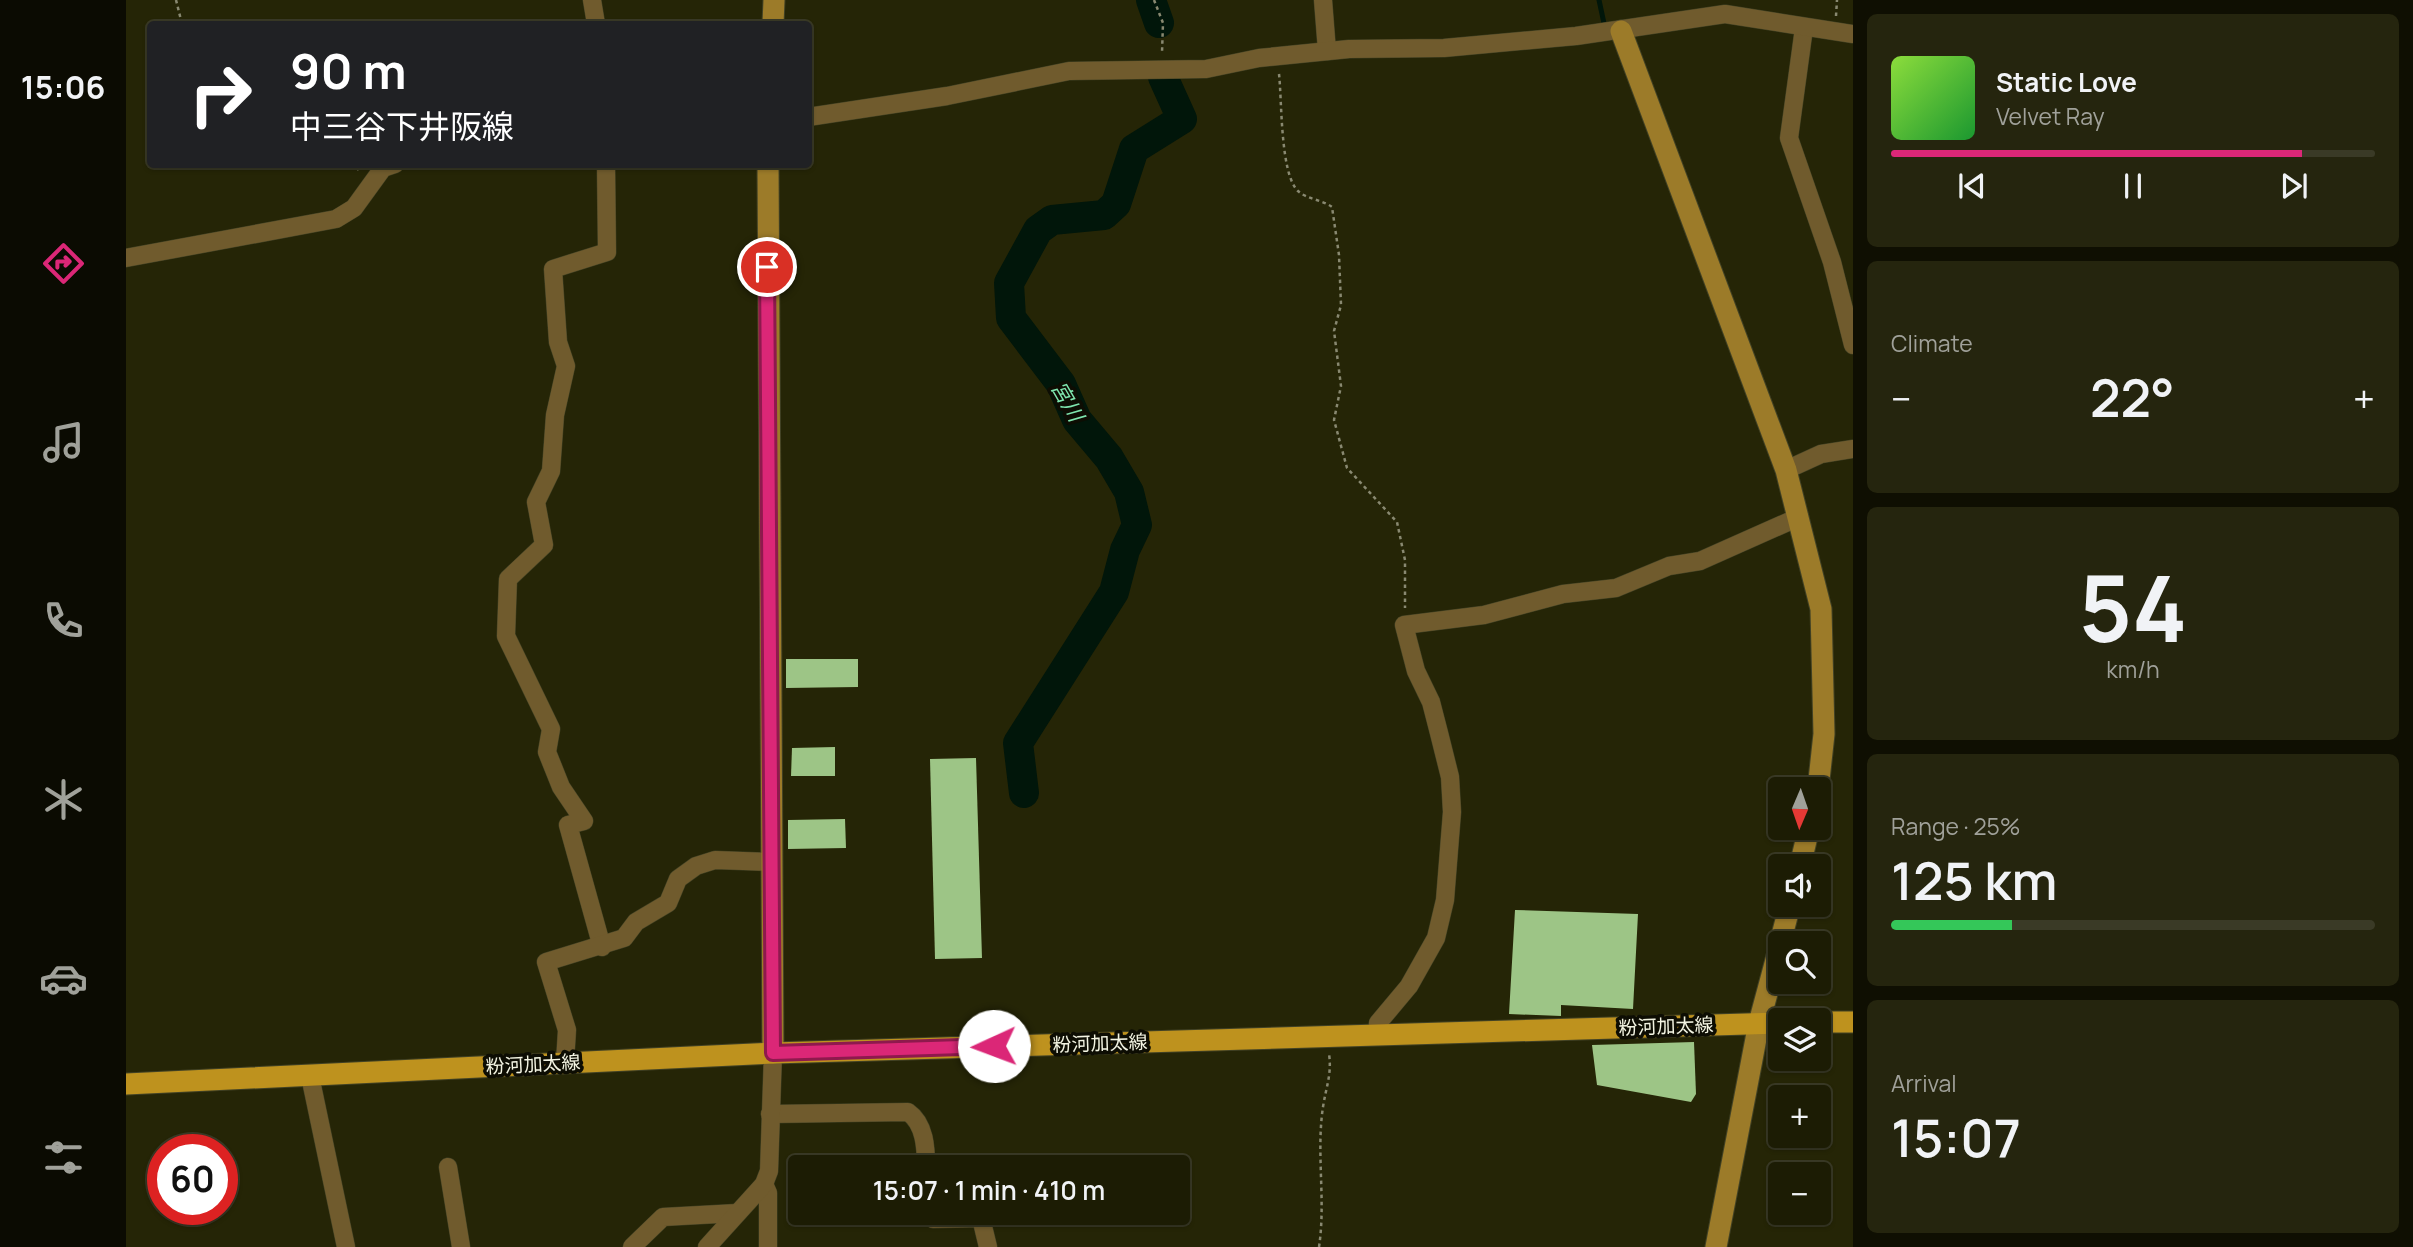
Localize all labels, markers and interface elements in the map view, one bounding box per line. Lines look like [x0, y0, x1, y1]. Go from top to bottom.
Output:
text: 90 m [290, 37, 407, 104]
icon: right [175, 49, 266, 140]
text: Static Love [1996, 64, 2137, 100]
text: 15:06 [21, 65, 105, 109]
text: Velvet Ray [1996, 100, 2105, 132]
text: 中三谷下井阪線 [290, 104, 514, 148]
icon: previous [1953, 167, 1991, 205]
icon: pause [2114, 167, 2152, 205]
icon: next [2275, 167, 2313, 205]
pin [737, 237, 797, 297]
icon: directions [39, 239, 88, 288]
icon: arrive [748, 248, 786, 286]
text: Climate [1891, 327, 1973, 359]
text: 22° [2090, 362, 2175, 433]
text: − [1891, 372, 1912, 424]
text: + [2353, 372, 2375, 424]
water label: 宮川 [1045, 376, 1092, 428]
icon: music [39, 418, 88, 467]
text: 54 [2079, 545, 2187, 669]
icon: phone [39, 596, 88, 645]
text: km/h [2106, 653, 2160, 685]
icon: climate [39, 775, 88, 824]
north arrow [1768, 777, 1830, 840]
map controls [1768, 777, 1831, 1225]
text: Range · 25% [1891, 810, 2021, 842]
text: 125 km [1891, 845, 2057, 916]
button: sound [1768, 854, 1831, 917]
button: search [1768, 931, 1831, 994]
icon: car [39, 954, 88, 1003]
button: layers [1768, 1008, 1831, 1071]
position arrow [957, 1009, 1031, 1083]
street label: 粉河加太線 [1618, 1011, 1714, 1041]
street label: 粉河加太線 [1052, 1028, 1148, 1058]
street label: 粉河加太線 [485, 1049, 581, 1079]
text: Arrival [1891, 1067, 1957, 1099]
button: + [1768, 1085, 1831, 1148]
text: 15:07 [1891, 1102, 2021, 1173]
icon: filters [39, 1133, 88, 1182]
speed limit sign: 60 [147, 1134, 238, 1225]
button: − [1768, 1162, 1831, 1225]
text: 15:07 · 1 min · 410 m [873, 1172, 1105, 1208]

